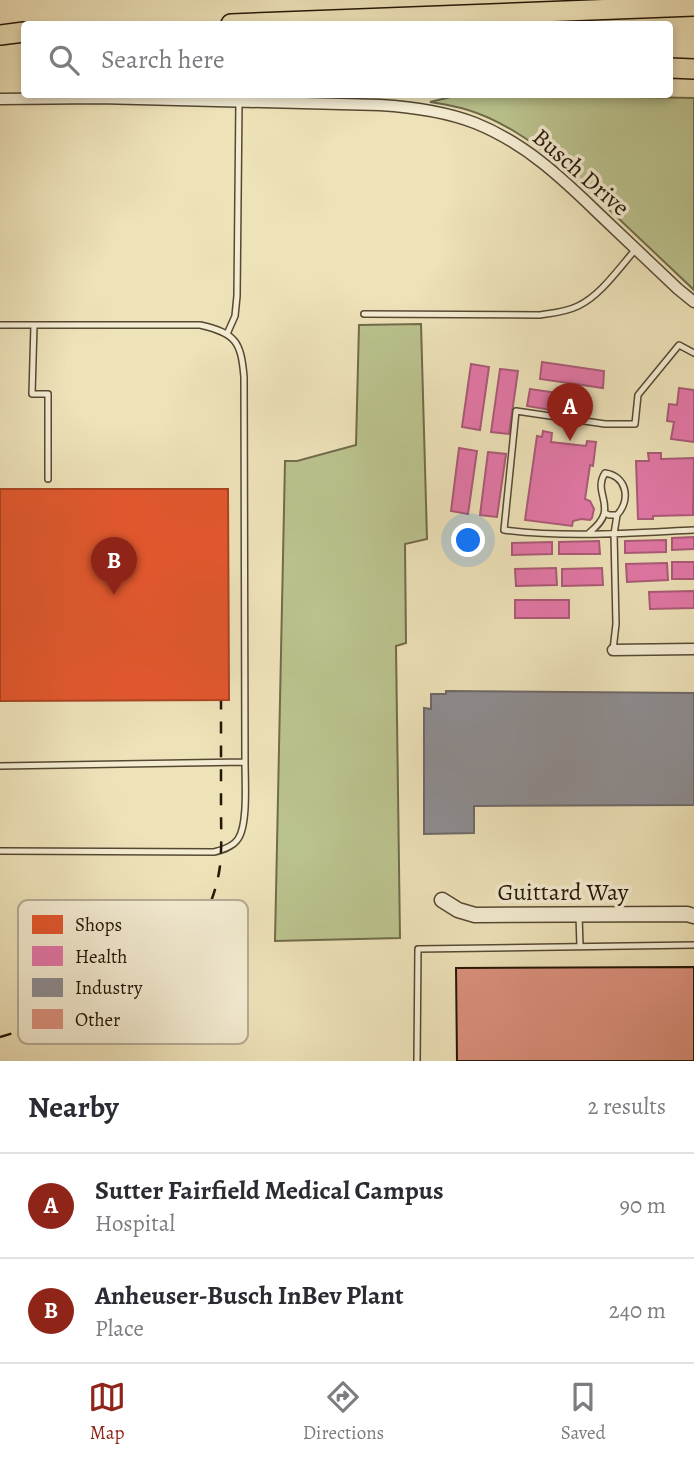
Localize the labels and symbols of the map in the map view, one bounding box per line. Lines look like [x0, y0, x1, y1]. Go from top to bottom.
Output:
street label: Busch Drive [526, 121, 636, 223]
pin: A [547, 383, 593, 441]
your location [451, 523, 485, 557]
pin: B [91, 537, 137, 595]
street label: Guittard Way [498, 876, 629, 908]
legend [18, 900, 248, 1044]
text: Shops [75, 912, 122, 938]
text: Health [75, 944, 127, 970]
text: Industry [75, 975, 143, 1001]
text: Other [75, 1007, 120, 1033]

